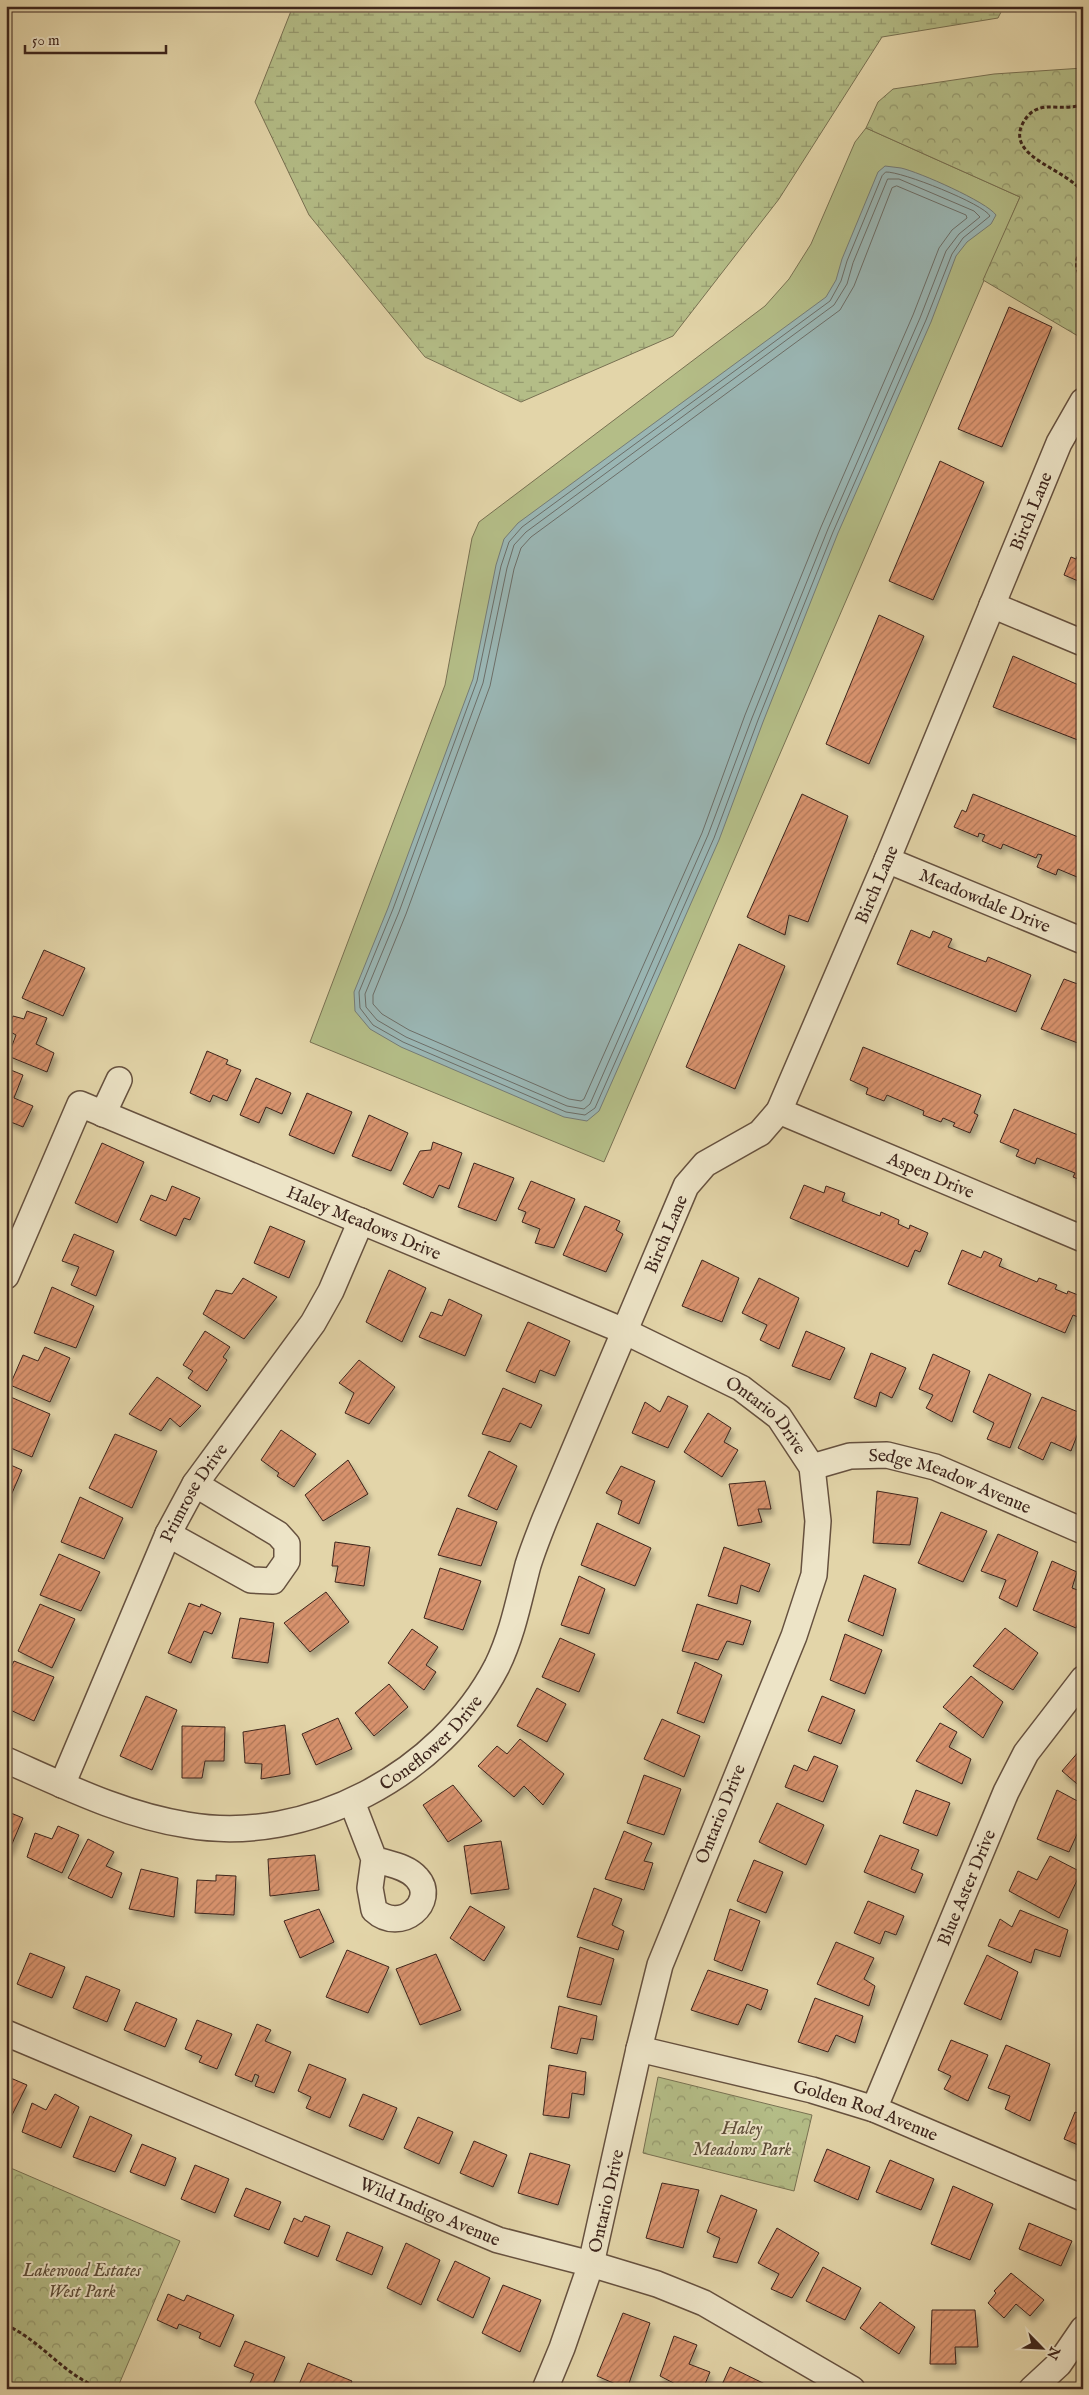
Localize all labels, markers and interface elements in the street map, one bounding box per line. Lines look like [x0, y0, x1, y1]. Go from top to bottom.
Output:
scale bar [25, 22, 166, 54]
text: 50 m [32, 31, 60, 50]
street label: Birch Lane [1006, 469, 1059, 555]
street label: Birch Lane [851, 842, 905, 928]
street label: Meadowdale Drive [915, 865, 1053, 939]
street label: Aspen Drive [883, 1148, 977, 1205]
street label: Haley Meadows Drive [283, 1181, 444, 1266]
street label: Birch Lane [640, 1192, 694, 1277]
street label: Ontario Drive [721, 1372, 810, 1459]
street label: Primrose Drive [156, 1439, 234, 1546]
street label: Sedge Meadow Avenue [868, 1445, 1034, 1520]
street label: Coneflower Drive [376, 1691, 489, 1797]
street label: Ontario Drive [691, 1761, 752, 1868]
street label: Blue Aster Drive [933, 1826, 1002, 1950]
street label: Golden Rod Avenue [791, 2076, 941, 2148]
park label: Haley Meadows Park [692, 2118, 792, 2162]
street label: Ontario Drive [584, 2147, 631, 2255]
street label: Wild Indigo Avenue [356, 2173, 503, 2253]
park label: Lakewood Estates West Park [22, 2260, 142, 2304]
north arrow [1016, 2322, 1066, 2372]
text: N [1042, 2343, 1064, 2362]

